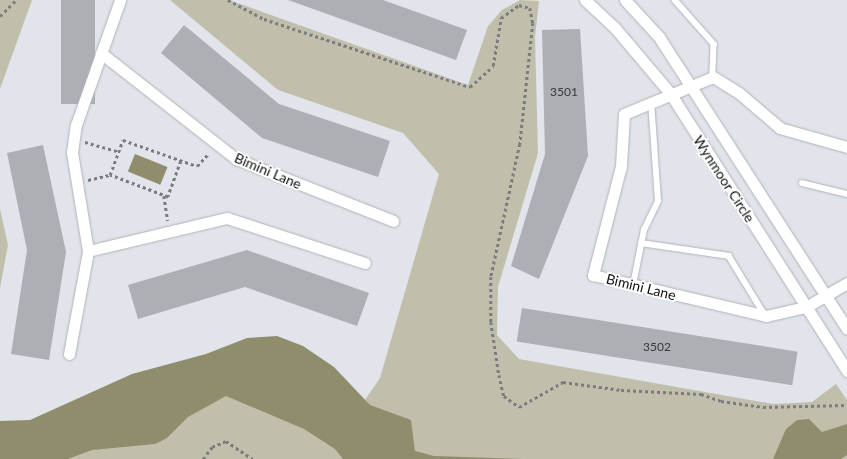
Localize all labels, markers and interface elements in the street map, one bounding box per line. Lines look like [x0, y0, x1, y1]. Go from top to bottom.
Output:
house number: 3501 [550, 85, 578, 99]
street label: Wynmoor Circle [690, 132, 758, 226]
street label: Bimini Lane [232, 149, 304, 193]
street label: Bimini Lane [604, 270, 678, 304]
house number: 3502 [643, 340, 671, 354]

